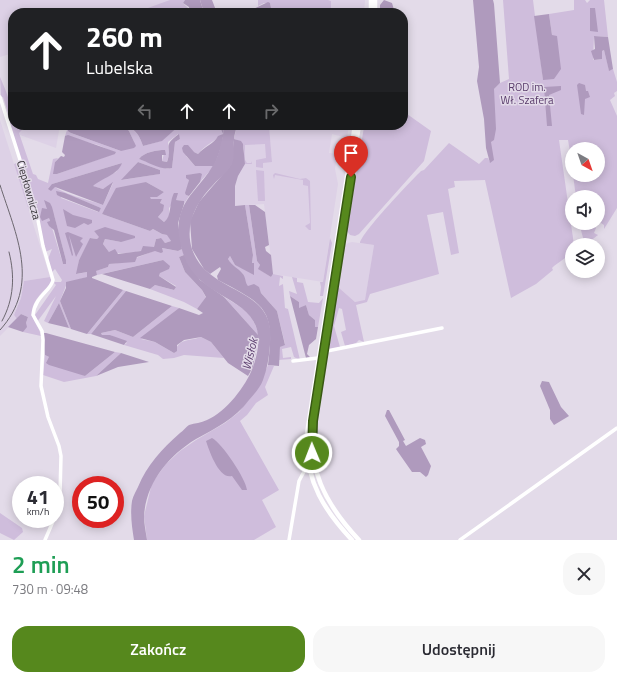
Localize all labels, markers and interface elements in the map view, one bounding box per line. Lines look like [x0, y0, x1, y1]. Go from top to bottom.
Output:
text: 260 m [86, 15, 163, 58]
icon: ahead [20, 24, 72, 76]
text: Lubelska [86, 54, 153, 81]
park label: ROD im. Wł. Szafera [501, 79, 554, 108]
icon: left [134, 100, 156, 122]
icon: ahead [176, 100, 198, 122]
icon: ahead [218, 100, 240, 122]
icon: right [260, 100, 282, 122]
pin [334, 136, 368, 177]
icon: arrive [340, 142, 362, 164]
north arrow [565, 142, 605, 182]
map controls [565, 142, 605, 278]
street label: Ciepłownicza [13, 159, 45, 222]
button: sound [565, 190, 605, 230]
button: layers [565, 238, 605, 278]
water label: Wisłok [236, 334, 263, 372]
position arrow [291, 432, 333, 474]
speed limit sign: 50 [72, 476, 124, 528]
text: 41 [27, 481, 49, 512]
text: km/h [27, 504, 49, 519]
text: 2 min [12, 546, 70, 582]
button: close [563, 553, 605, 595]
text: 730 m · 09:48 [12, 579, 88, 599]
button: Zakończ [12, 626, 305, 672]
button: Udostępnij [313, 626, 605, 672]

